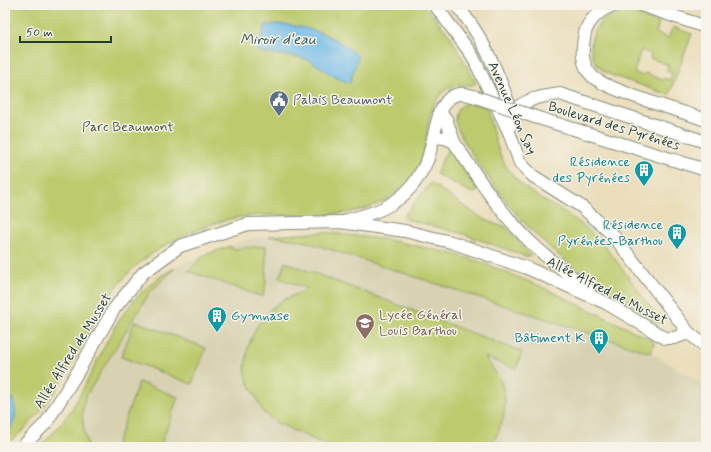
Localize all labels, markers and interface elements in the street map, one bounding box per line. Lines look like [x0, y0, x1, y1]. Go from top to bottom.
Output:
scale bar [20, 18, 111, 44]
text: 50 m [26, 25, 53, 41]
water label: Miroir d'eau [240, 30, 316, 50]
street label: Avenue Léon Say [483, 59, 541, 157]
public building icon: Palais Beaumont [268, 89, 290, 117]
place label: Palais Beaumont [293, 91, 393, 109]
street label: Boulevard des Pyrénées [546, 97, 682, 155]
park label: Parc Beaumont [82, 118, 174, 136]
place label: Résidence des Pyrénées [553, 153, 630, 187]
building icon: Résidence des Pyrénées [633, 159, 655, 187]
place label: Résidence Pyrénées-Barthou [558, 216, 663, 250]
building icon: Résidence Pyrénées-Barthou [666, 222, 688, 250]
street label: Allée Alfred de Musset [544, 253, 671, 329]
street label: Allée Alfred de Musset [30, 289, 116, 412]
building icon: Gymnase [206, 305, 228, 333]
place label: Lycée Général Louis Barthou [379, 306, 462, 340]
place label: Gymnase [231, 307, 289, 325]
school or university icon: Lycée Général Louis Barthou [354, 312, 376, 340]
building icon: Bâtiment K [588, 327, 610, 355]
place label: Bâtiment K [514, 329, 585, 347]

